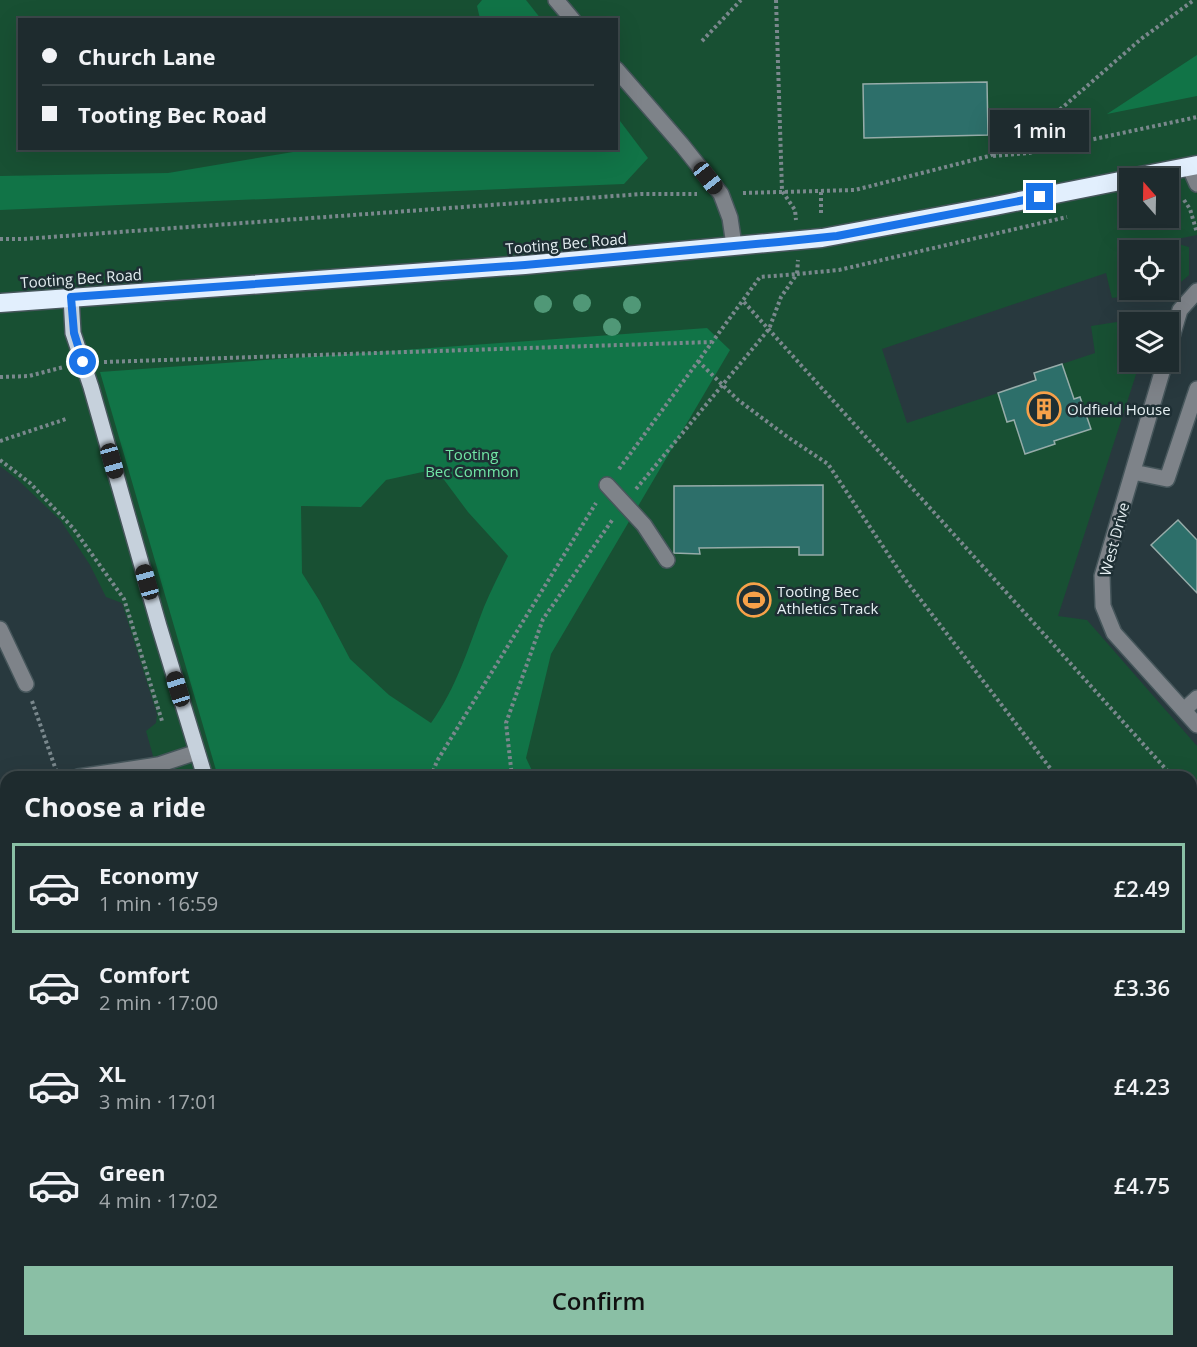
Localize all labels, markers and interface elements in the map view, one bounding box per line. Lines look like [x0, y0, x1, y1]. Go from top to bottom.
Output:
text: Church Lane [78, 41, 216, 71]
text: Tooting Bec Road [78, 99, 267, 129]
callout: 1 min [990, 110, 1090, 152]
text: 1 min [1013, 117, 1067, 144]
car [690, 158, 726, 198]
north arrow [1119, 168, 1179, 228]
map controls [1119, 168, 1179, 372]
route end [1026, 183, 1053, 210]
street label: Tooting Bec Road [505, 228, 627, 258]
button: locate [1119, 240, 1179, 300]
street label: Tooting Bec Road [20, 264, 142, 292]
button: layers [1119, 312, 1179, 372]
route start [69, 348, 96, 375]
building icon: Oldfield House [1026, 391, 1062, 427]
place label: Oldfield House [1067, 399, 1171, 419]
car [98, 441, 126, 481]
park label: Tooting Bec Common [425, 444, 519, 481]
street label: West Drive [1095, 500, 1133, 578]
car [133, 562, 161, 602]
place label: Tooting Bec Athletics Track [777, 581, 879, 618]
sports icon: Tooting Bec Athletics Track [736, 582, 772, 618]
car [164, 669, 192, 709]
text: Choose a ride [24, 788, 206, 825]
text: Economy [99, 860, 198, 890]
icon: car [27, 861, 81, 915]
text: £2.49 [1114, 873, 1170, 903]
text: 1 min · 16:59 [99, 890, 218, 917]
text: Comfort [99, 959, 190, 989]
icon: car [27, 960, 81, 1014]
text: £3.36 [1114, 972, 1170, 1002]
text: 2 min · 17:00 [99, 989, 218, 1016]
text: XL [99, 1058, 126, 1088]
icon: car [27, 1059, 81, 1113]
text: £4.23 [1114, 1071, 1170, 1101]
text: 3 min · 17:01 [99, 1088, 218, 1115]
text: Green [99, 1157, 165, 1187]
icon: car [27, 1158, 81, 1212]
text: £4.75 [1114, 1170, 1170, 1200]
text: 4 min · 17:02 [99, 1187, 218, 1214]
button: Confirm [24, 1266, 1173, 1335]

